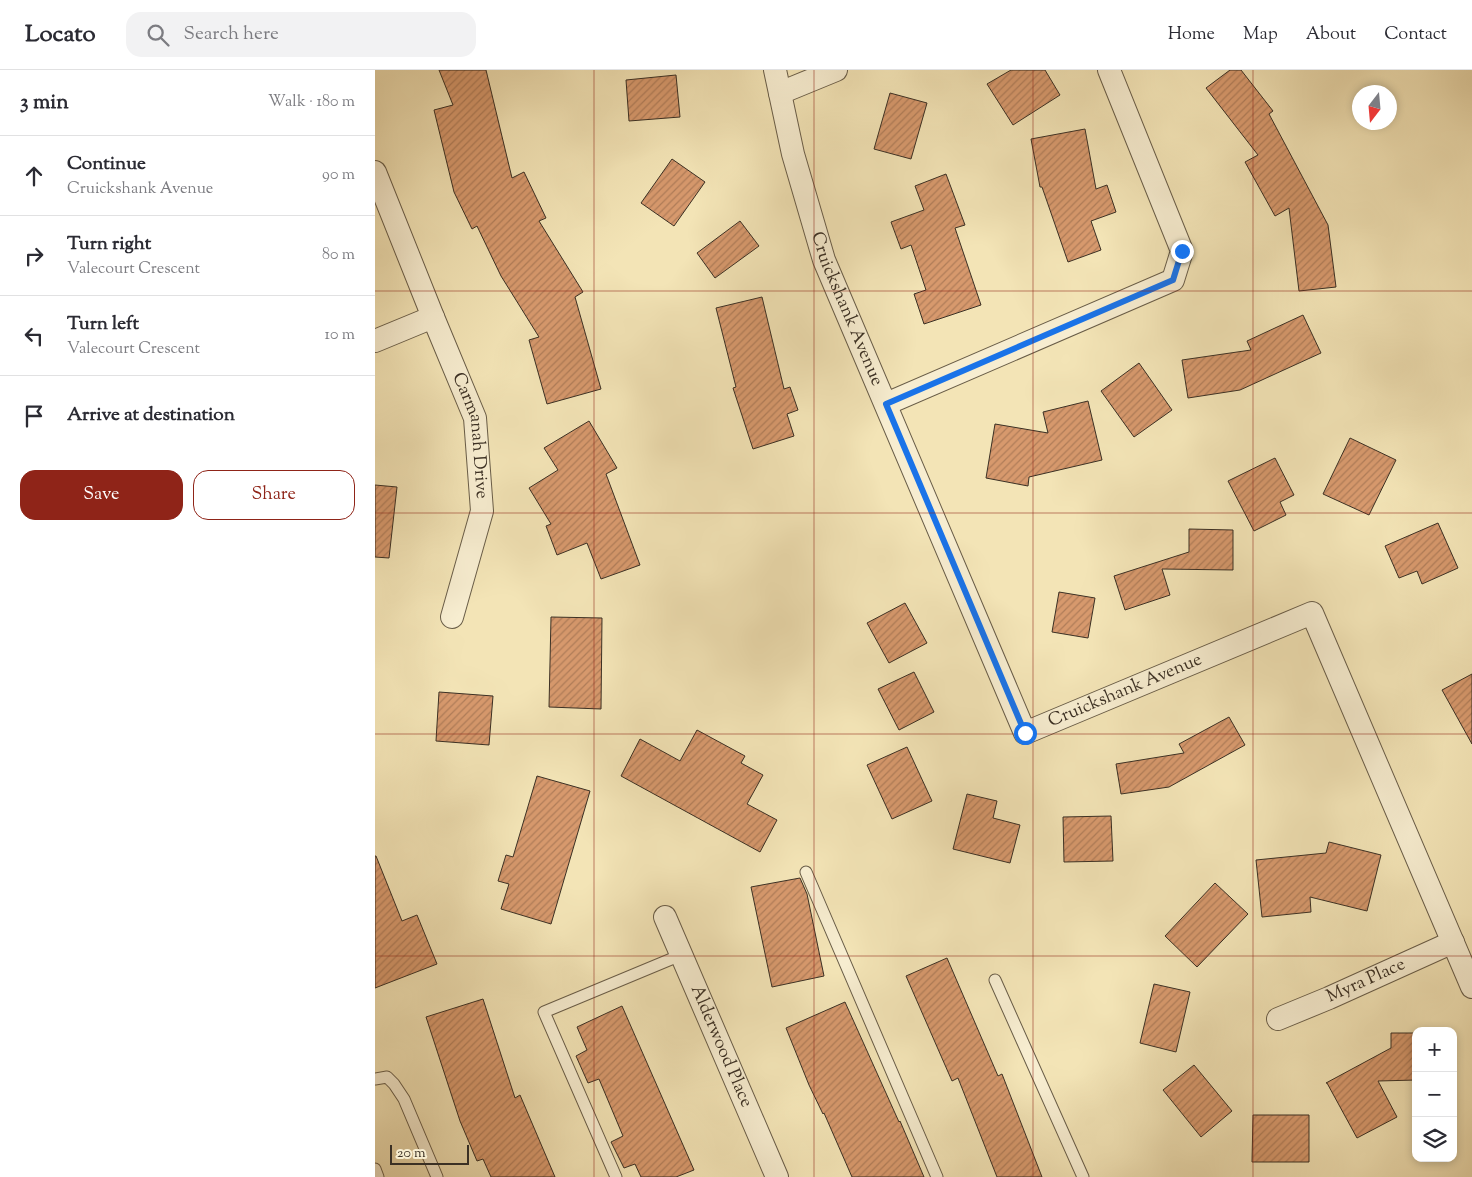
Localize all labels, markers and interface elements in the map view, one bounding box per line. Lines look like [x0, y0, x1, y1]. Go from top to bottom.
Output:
search box [126, 12, 476, 57]
text: Locato [25, 18, 96, 52]
icon: search [144, 21, 172, 49]
text: Search here [184, 21, 279, 48]
text: Home [1168, 22, 1215, 48]
text: Map [1243, 22, 1278, 48]
text: About [1306, 22, 1356, 48]
text: Contact [1384, 22, 1447, 48]
north arrow [1352, 85, 1397, 130]
text: 3 min [20, 88, 69, 118]
text: Walk · 180 m [268, 91, 355, 114]
text: Continue [67, 151, 146, 178]
icon: ahead [20, 162, 48, 190]
text: 90 m [322, 164, 355, 187]
text: Cruickshank Avenue [67, 178, 213, 201]
street label: Cruickshank Avenue [803, 229, 889, 390]
text: Turn right [67, 231, 151, 258]
route end [1171, 240, 1194, 263]
icon: right [20, 242, 48, 270]
text: 80 m [322, 244, 355, 267]
text: Valecourt Crescent [67, 258, 200, 281]
text: Turn left [67, 311, 139, 338]
icon: left [20, 322, 48, 350]
text: 10 m [325, 324, 355, 347]
text: Valecourt Crescent [67, 338, 200, 361]
street label: Carmanah Drive [445, 369, 494, 500]
icon: arrive [20, 402, 48, 430]
text: Arrive at destination [67, 402, 235, 429]
button: Save [20, 470, 183, 520]
button: Share [193, 470, 355, 520]
street label: Cruickshank Avenue [1044, 647, 1206, 735]
route start [1014, 722, 1037, 745]
street label: Myra Place [1323, 952, 1410, 1010]
street label: Alderwood Place [683, 981, 759, 1112]
map controls [1412, 1027, 1457, 1162]
button: + [1412, 1027, 1457, 1072]
button: − [1412, 1072, 1457, 1117]
button: layers [1412, 1117, 1457, 1162]
scale bar [390, 1142, 469, 1165]
text: 20 m [397, 1144, 426, 1164]

